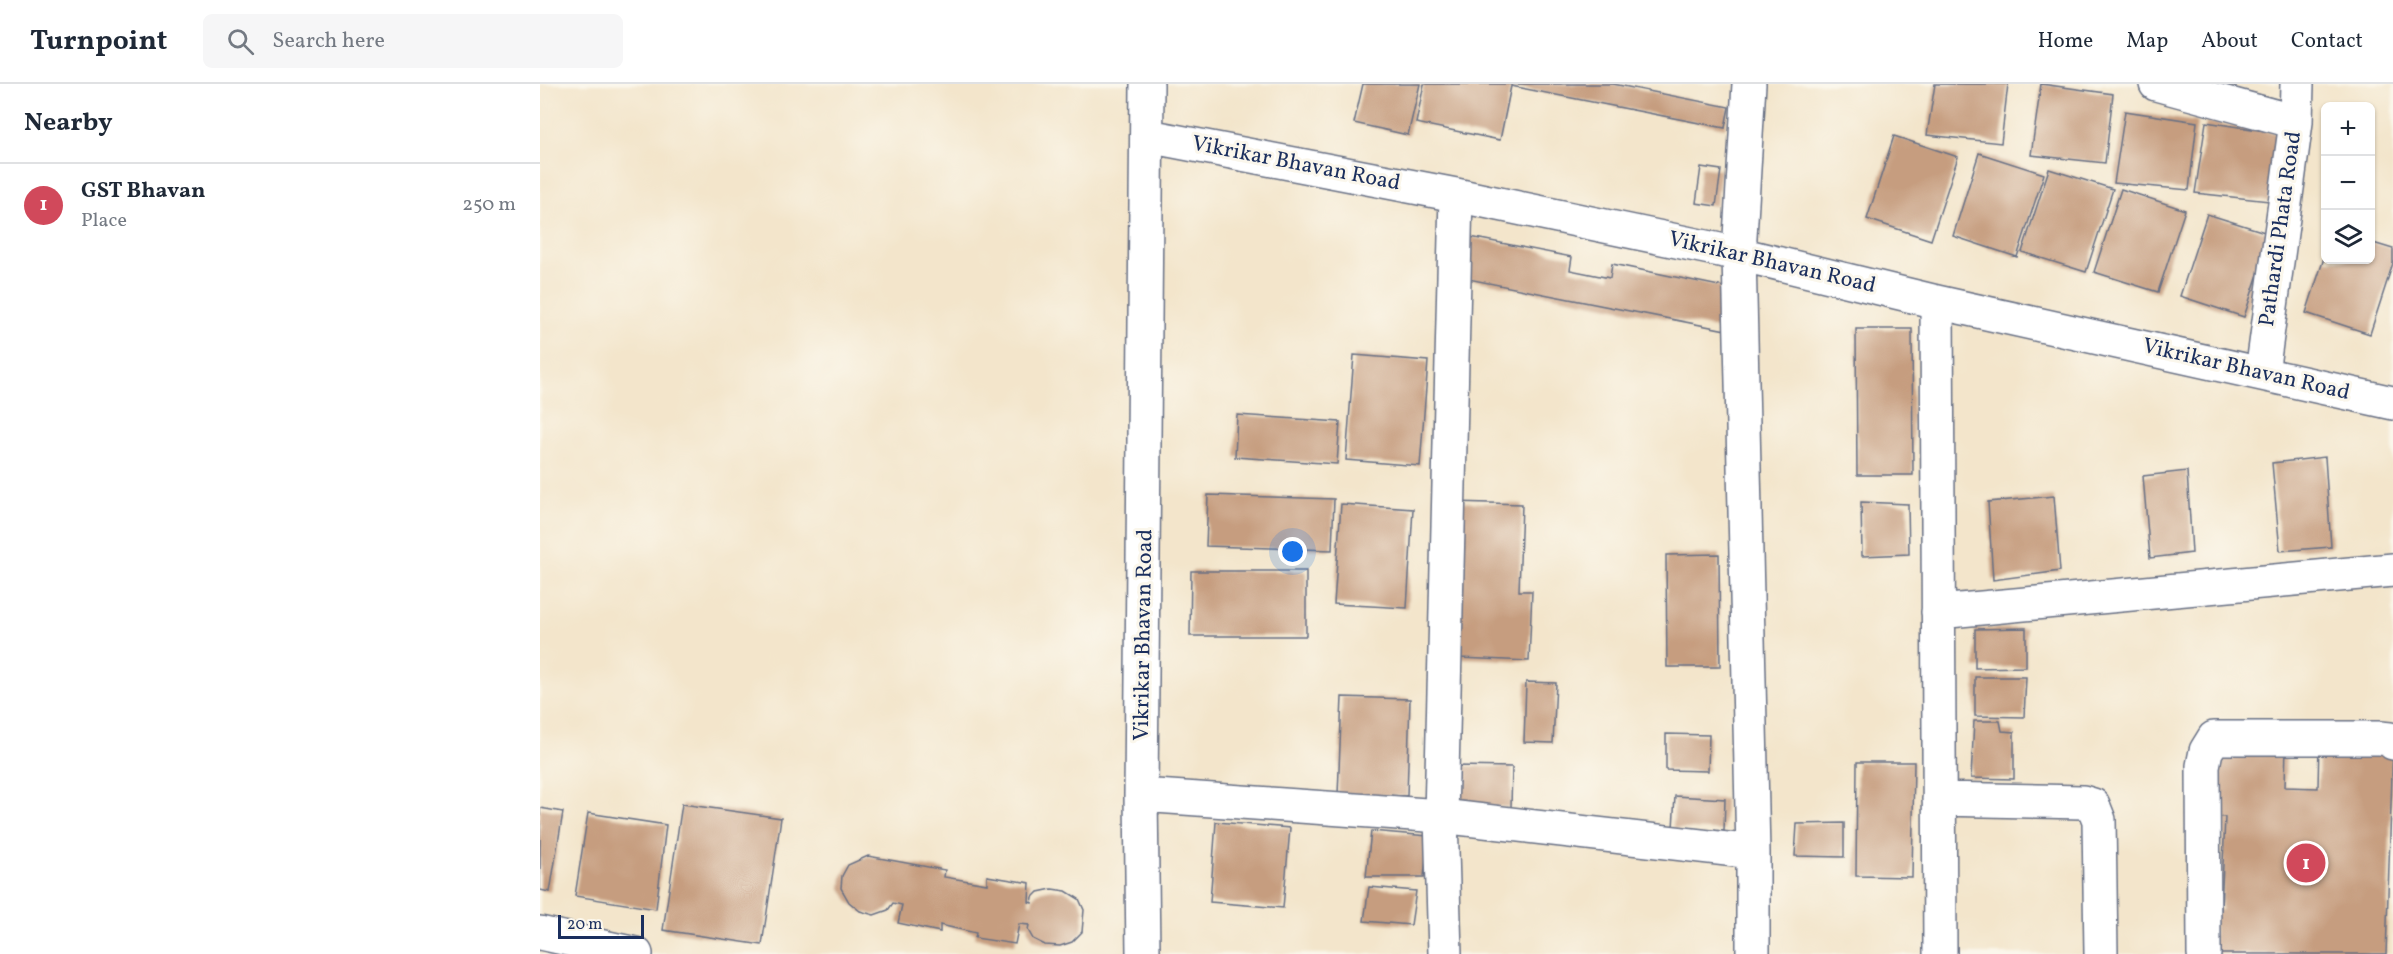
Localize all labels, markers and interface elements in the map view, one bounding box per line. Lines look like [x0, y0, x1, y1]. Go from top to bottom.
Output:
search box [203, 14, 623, 68]
text: Turnpoint [30, 22, 167, 61]
icon: search [224, 25, 257, 58]
text: Search here [272, 26, 385, 57]
text: Home [2038, 27, 2093, 56]
text: Map [2126, 27, 2168, 56]
text: About [2201, 27, 2258, 56]
text: Contact [2291, 27, 2363, 56]
map controls [2321, 102, 2375, 264]
button: + [2321, 102, 2375, 156]
text: Nearby [24, 105, 113, 141]
street label: Vikrikar Bhavan Road [1189, 129, 1403, 199]
street label: Pathardi Phata Road [2252, 129, 2310, 329]
button: − [2321, 156, 2375, 210]
text: GST Bhavan [81, 176, 205, 207]
text: 1 [39, 191, 48, 219]
text: 250 m [462, 191, 516, 219]
text: Place [81, 207, 127, 235]
button: layers [2321, 210, 2375, 264]
street label: Vikrikar Bhavan Road [1665, 224, 1879, 302]
street label: Vikrikar Bhavan Road [2139, 331, 2353, 409]
street label: Vikrikar Bhavan Road [1127, 529, 1161, 741]
your location [1278, 537, 1307, 566]
pin: 1 [2286, 840, 2326, 886]
scale bar [558, 912, 644, 940]
text: 20 m [567, 914, 602, 936]

